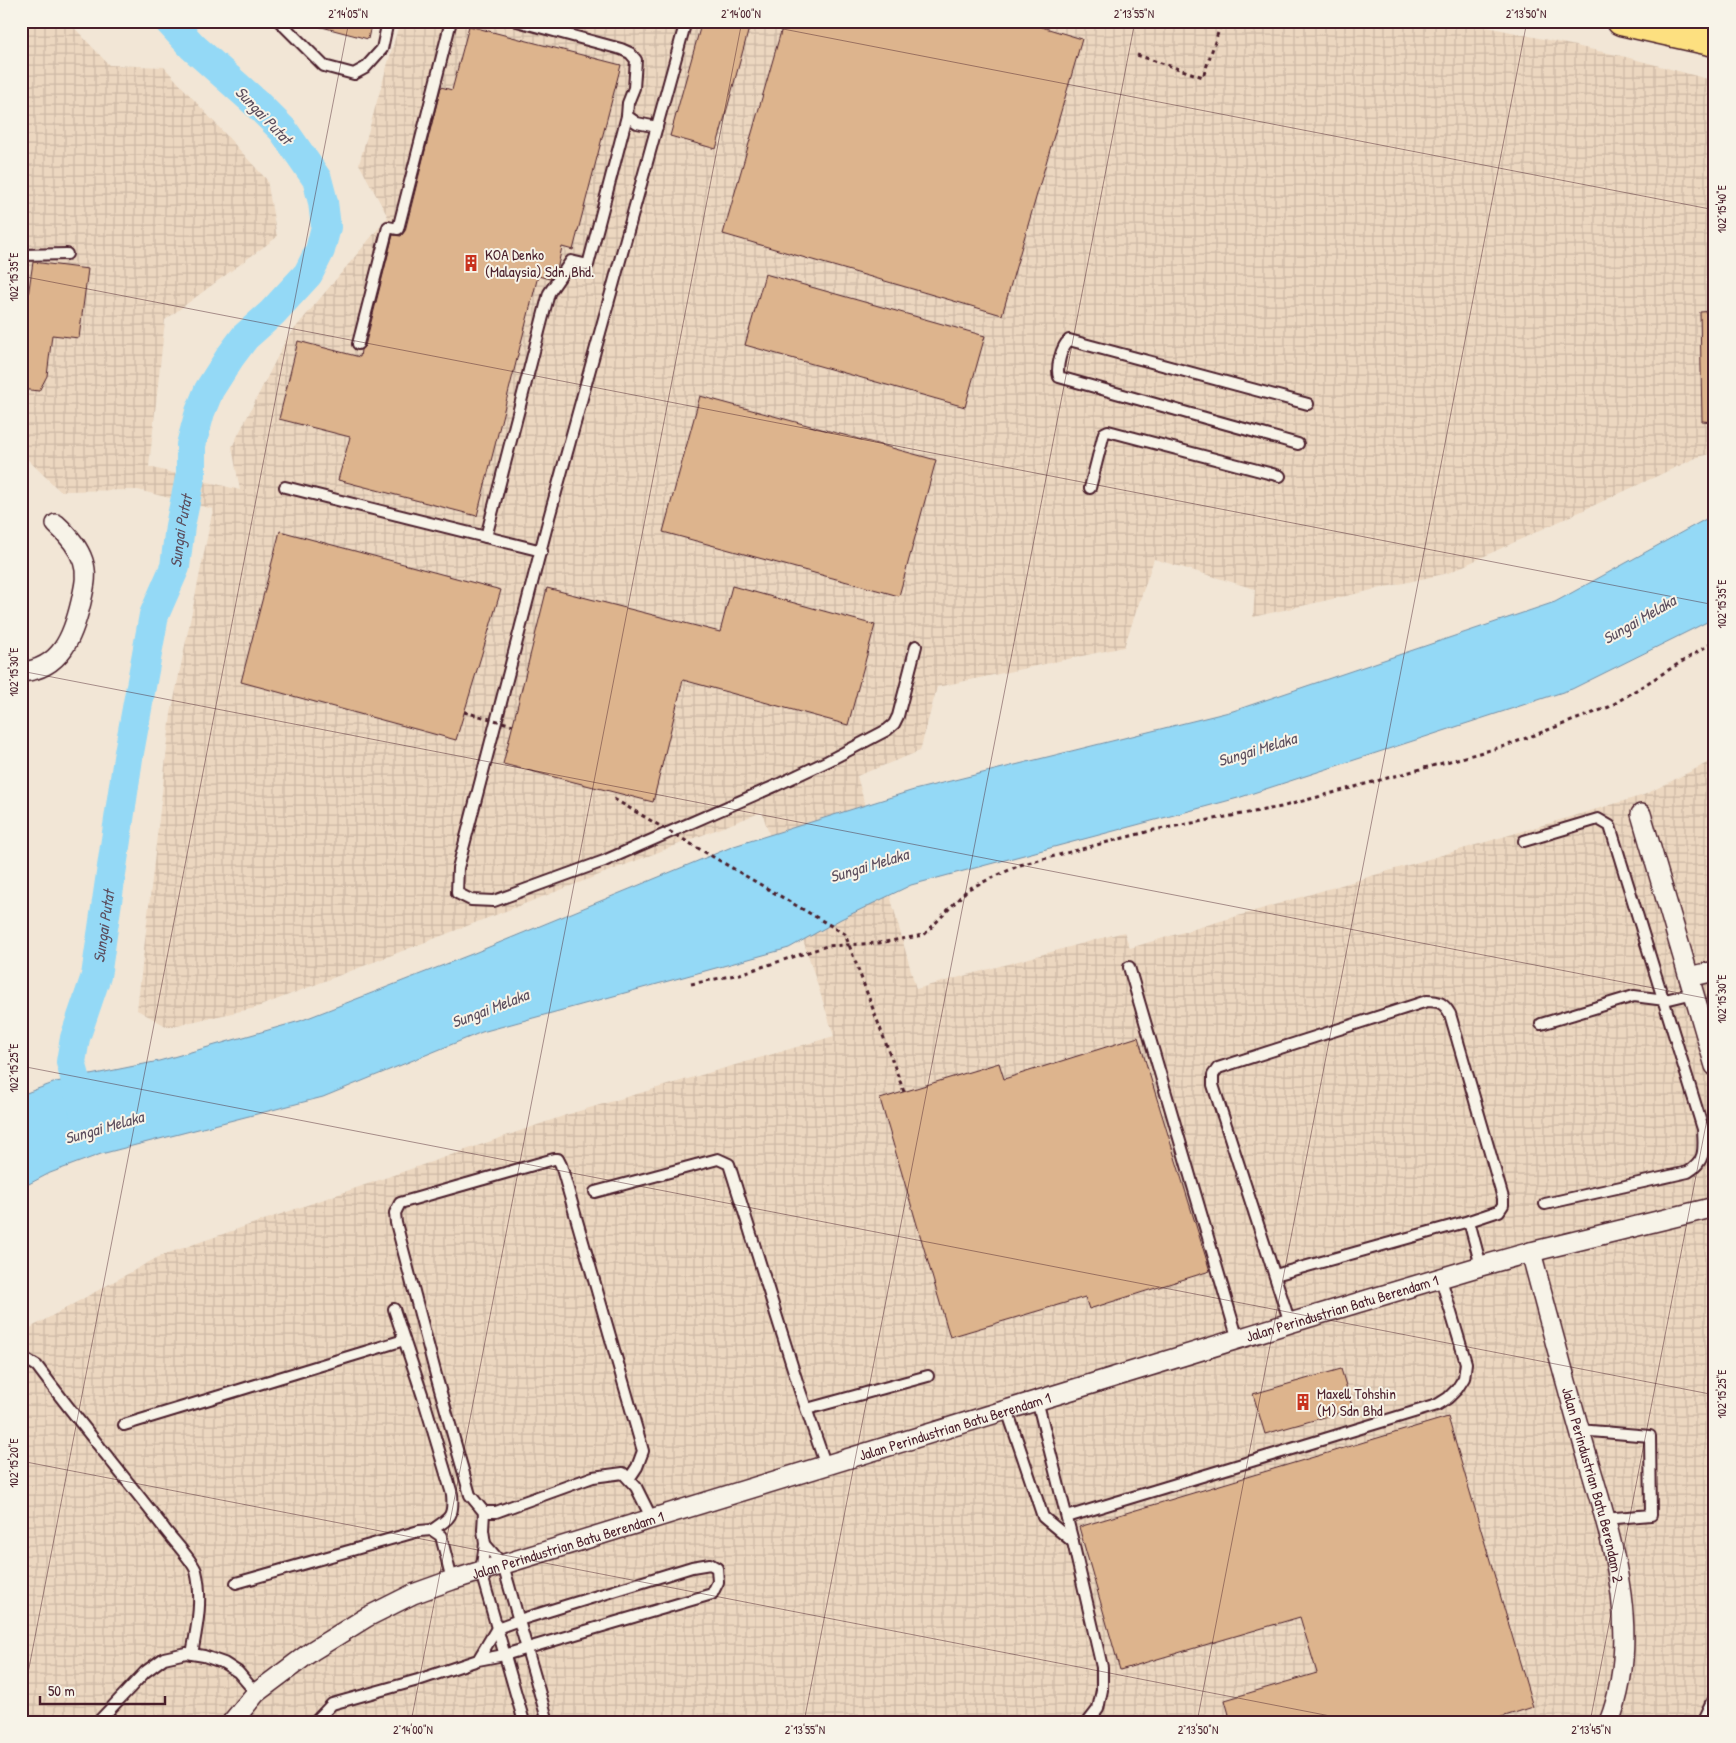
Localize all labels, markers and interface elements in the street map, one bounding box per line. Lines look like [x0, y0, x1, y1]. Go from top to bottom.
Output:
text: 2°14'05"N [328, 5, 368, 22]
text: 2°14'00"N [721, 5, 761, 22]
text: 2°13'55"N [1114, 5, 1154, 22]
text: 2°13'50"N [1506, 5, 1546, 22]
water label: Sungai Putat [231, 81, 299, 151]
text: 102°15'40"E [1713, 184, 1730, 233]
place label: KOA Denko (Malaysia) Sdn. Bhd. [485, 244, 594, 282]
text: 102°15'35"E [5, 252, 22, 301]
building icon: KOA Denko (Malaysia) Sdn. Bhd. [461, 253, 481, 273]
water label: Sungai Putat [164, 491, 198, 569]
text: 102°15'35"E [1713, 579, 1730, 628]
water label: Sungai Melaka [1598, 588, 1681, 649]
text: 102°15'30"E [5, 647, 22, 697]
water label: Sungai Melaka [1215, 726, 1301, 771]
water label: Sungai Melaka [827, 842, 913, 887]
water label: Sungai Putat [87, 886, 120, 964]
text: 102°15'30"E [1713, 974, 1730, 1024]
water label: Sungai Melaka [448, 983, 533, 1033]
text: 102°15'25"E [5, 1043, 22, 1093]
water label: Sungai Melaka [62, 1105, 148, 1149]
street label: Jalan Perindustrian Batu Berendam 1 [1243, 1269, 1441, 1346]
text: 102°15'25"E [1713, 1369, 1730, 1419]
place label: Maxell Tohshin (M) Sdn Bhd [1317, 1383, 1396, 1421]
street label: Jalan Perindustrian Batu Berendam 2 [1557, 1385, 1630, 1584]
street label: Jalan Perindustrian Batu Berendam 1 [856, 1386, 1053, 1465]
building icon: Maxell Tohshin (M) Sdn Bhd [1293, 1392, 1313, 1412]
text: 102°15'20"E [5, 1438, 22, 1488]
street label: Jalan Perindustrian Batu Berendam 1 [469, 1505, 666, 1584]
scale bar [40, 1673, 165, 1705]
text: 50 m [48, 1680, 75, 1701]
text: 2°14'00"N [393, 1721, 433, 1738]
text: 2°13'55"N [785, 1721, 825, 1738]
text: 2°13'50"N [1178, 1721, 1218, 1738]
text: 2°13'45"N [1571, 1721, 1611, 1738]

